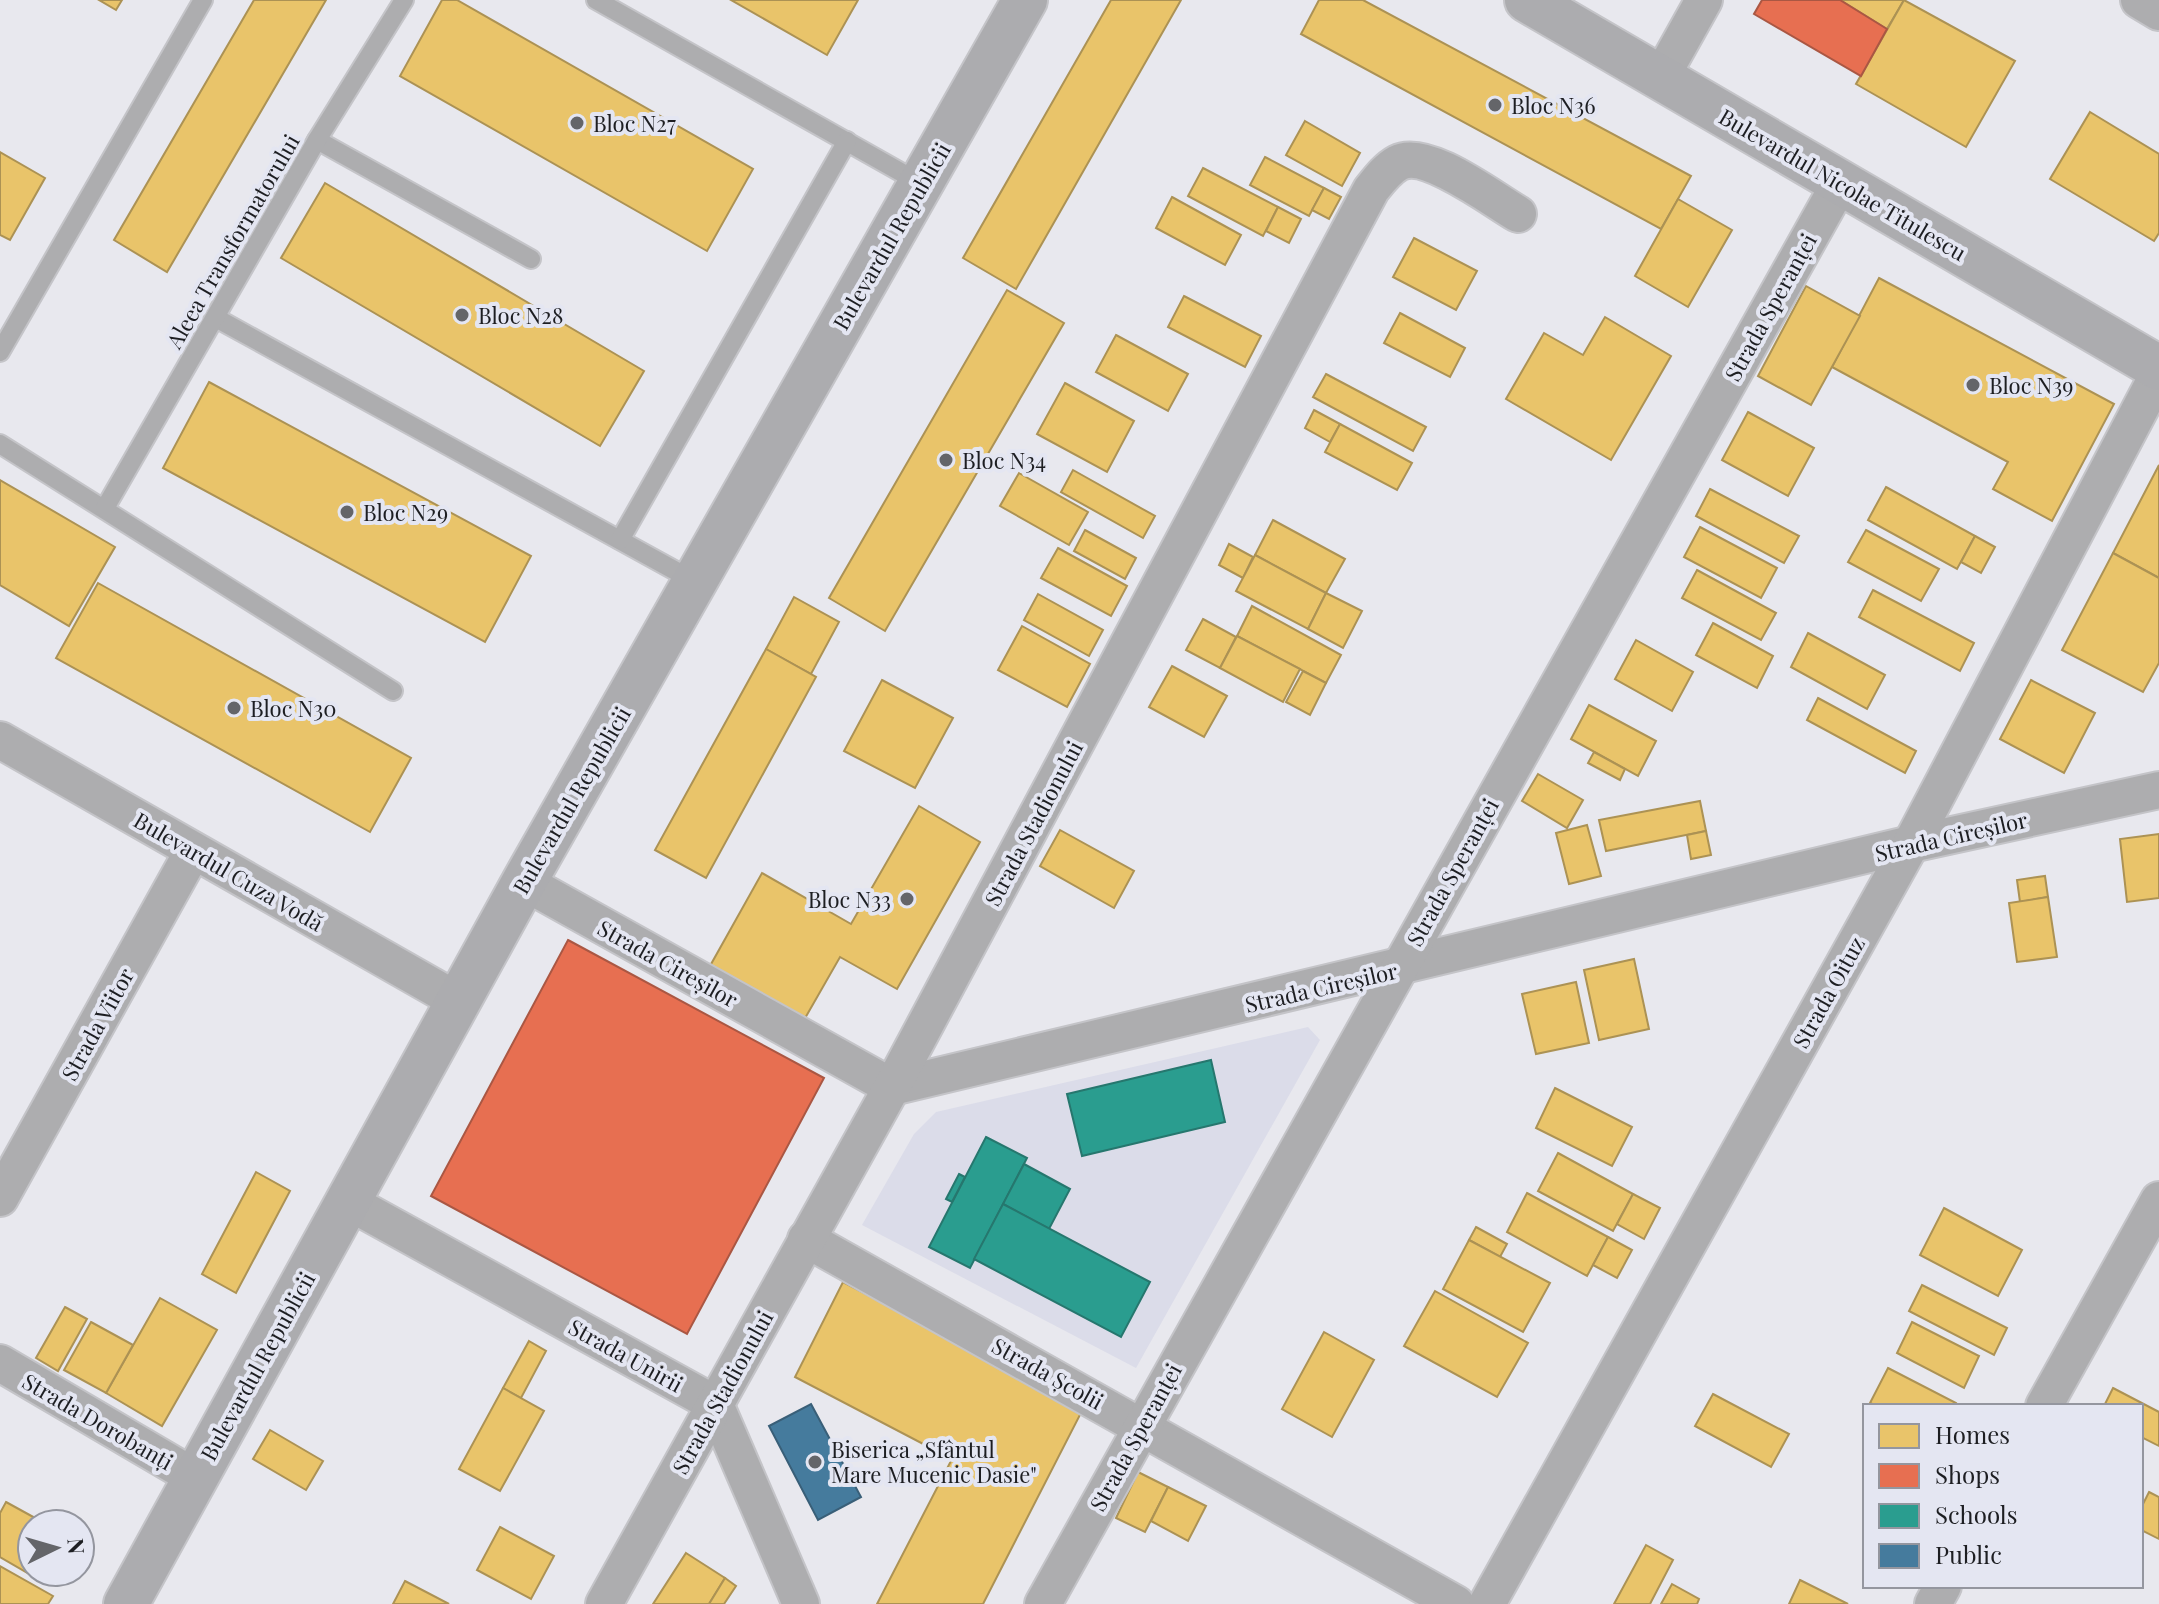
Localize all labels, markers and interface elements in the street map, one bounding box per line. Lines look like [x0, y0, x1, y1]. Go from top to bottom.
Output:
place label: Bloc N36 [1511, 90, 1596, 120]
marker: Bloc N36 [1486, 96, 1504, 114]
street label: Bulevardul Nicolae Titulescu [1714, 101, 1972, 267]
place label: Bloc N27 [593, 108, 676, 138]
marker: Bloc N27 [568, 114, 586, 132]
street label: Aleea Transformatorului [158, 129, 306, 354]
street label: Bulevardul Republicii [825, 137, 957, 335]
street label: Strada Speranței [1717, 228, 1823, 386]
place label: Bloc N28 [478, 300, 563, 330]
marker: Bloc N28 [453, 306, 471, 324]
place label: Bloc N39 [1989, 370, 2073, 400]
marker: Bloc N39 [1964, 376, 1982, 394]
place label: Bloc N34 [962, 445, 1046, 475]
marker: Bloc N34 [937, 451, 955, 469]
place label: Bloc N29 [363, 497, 448, 527]
marker: Bloc N29 [338, 503, 356, 521]
place label: Bloc N30 [250, 693, 336, 723]
marker: Bloc N30 [225, 699, 243, 717]
street label: Bulevardul Republicii [505, 701, 637, 899]
street label: Strada Stadionului [977, 735, 1089, 911]
street label: Strada Speranței [1399, 793, 1505, 951]
street label: Strada Cireșilor [1872, 804, 2030, 868]
street label: Bulevardul Cuza Vodă [129, 805, 329, 938]
place label: Bloc N33 [808, 884, 891, 914]
marker: Bloc N33 [898, 890, 916, 908]
street label: Strada Cireșilor [593, 912, 744, 1014]
street label: Strada Oituz [1785, 931, 1871, 1053]
street label: Strada Cireșilor [1242, 955, 1400, 1019]
street label: Strada Viitor [54, 962, 140, 1086]
street label: Bulevardul Republicii [193, 1266, 321, 1466]
street label: Strada Stadionului [665, 1305, 779, 1479]
street label: Strada Unirii [563, 1311, 689, 1399]
street label: Strada Școlii [987, 1330, 1109, 1416]
street label: Strada Speranței [1082, 1358, 1188, 1516]
street label: Strada Dorobanți [17, 1366, 179, 1476]
legend [1863, 1404, 2143, 1588]
text: Homes [1935, 1418, 2010, 1450]
place label: Biserica „Sfântul Mare Mucenic Dasie" [831, 1434, 1037, 1489]
marker: Biserica „Sfântul Mare Mucenic Dasie" [806, 1453, 824, 1471]
text: Shops [1935, 1458, 2000, 1490]
text: Schools [1935, 1498, 2017, 1530]
north arrow [16, 1508, 96, 1588]
text: N [61, 1537, 93, 1556]
text: Public [1935, 1538, 2002, 1570]

